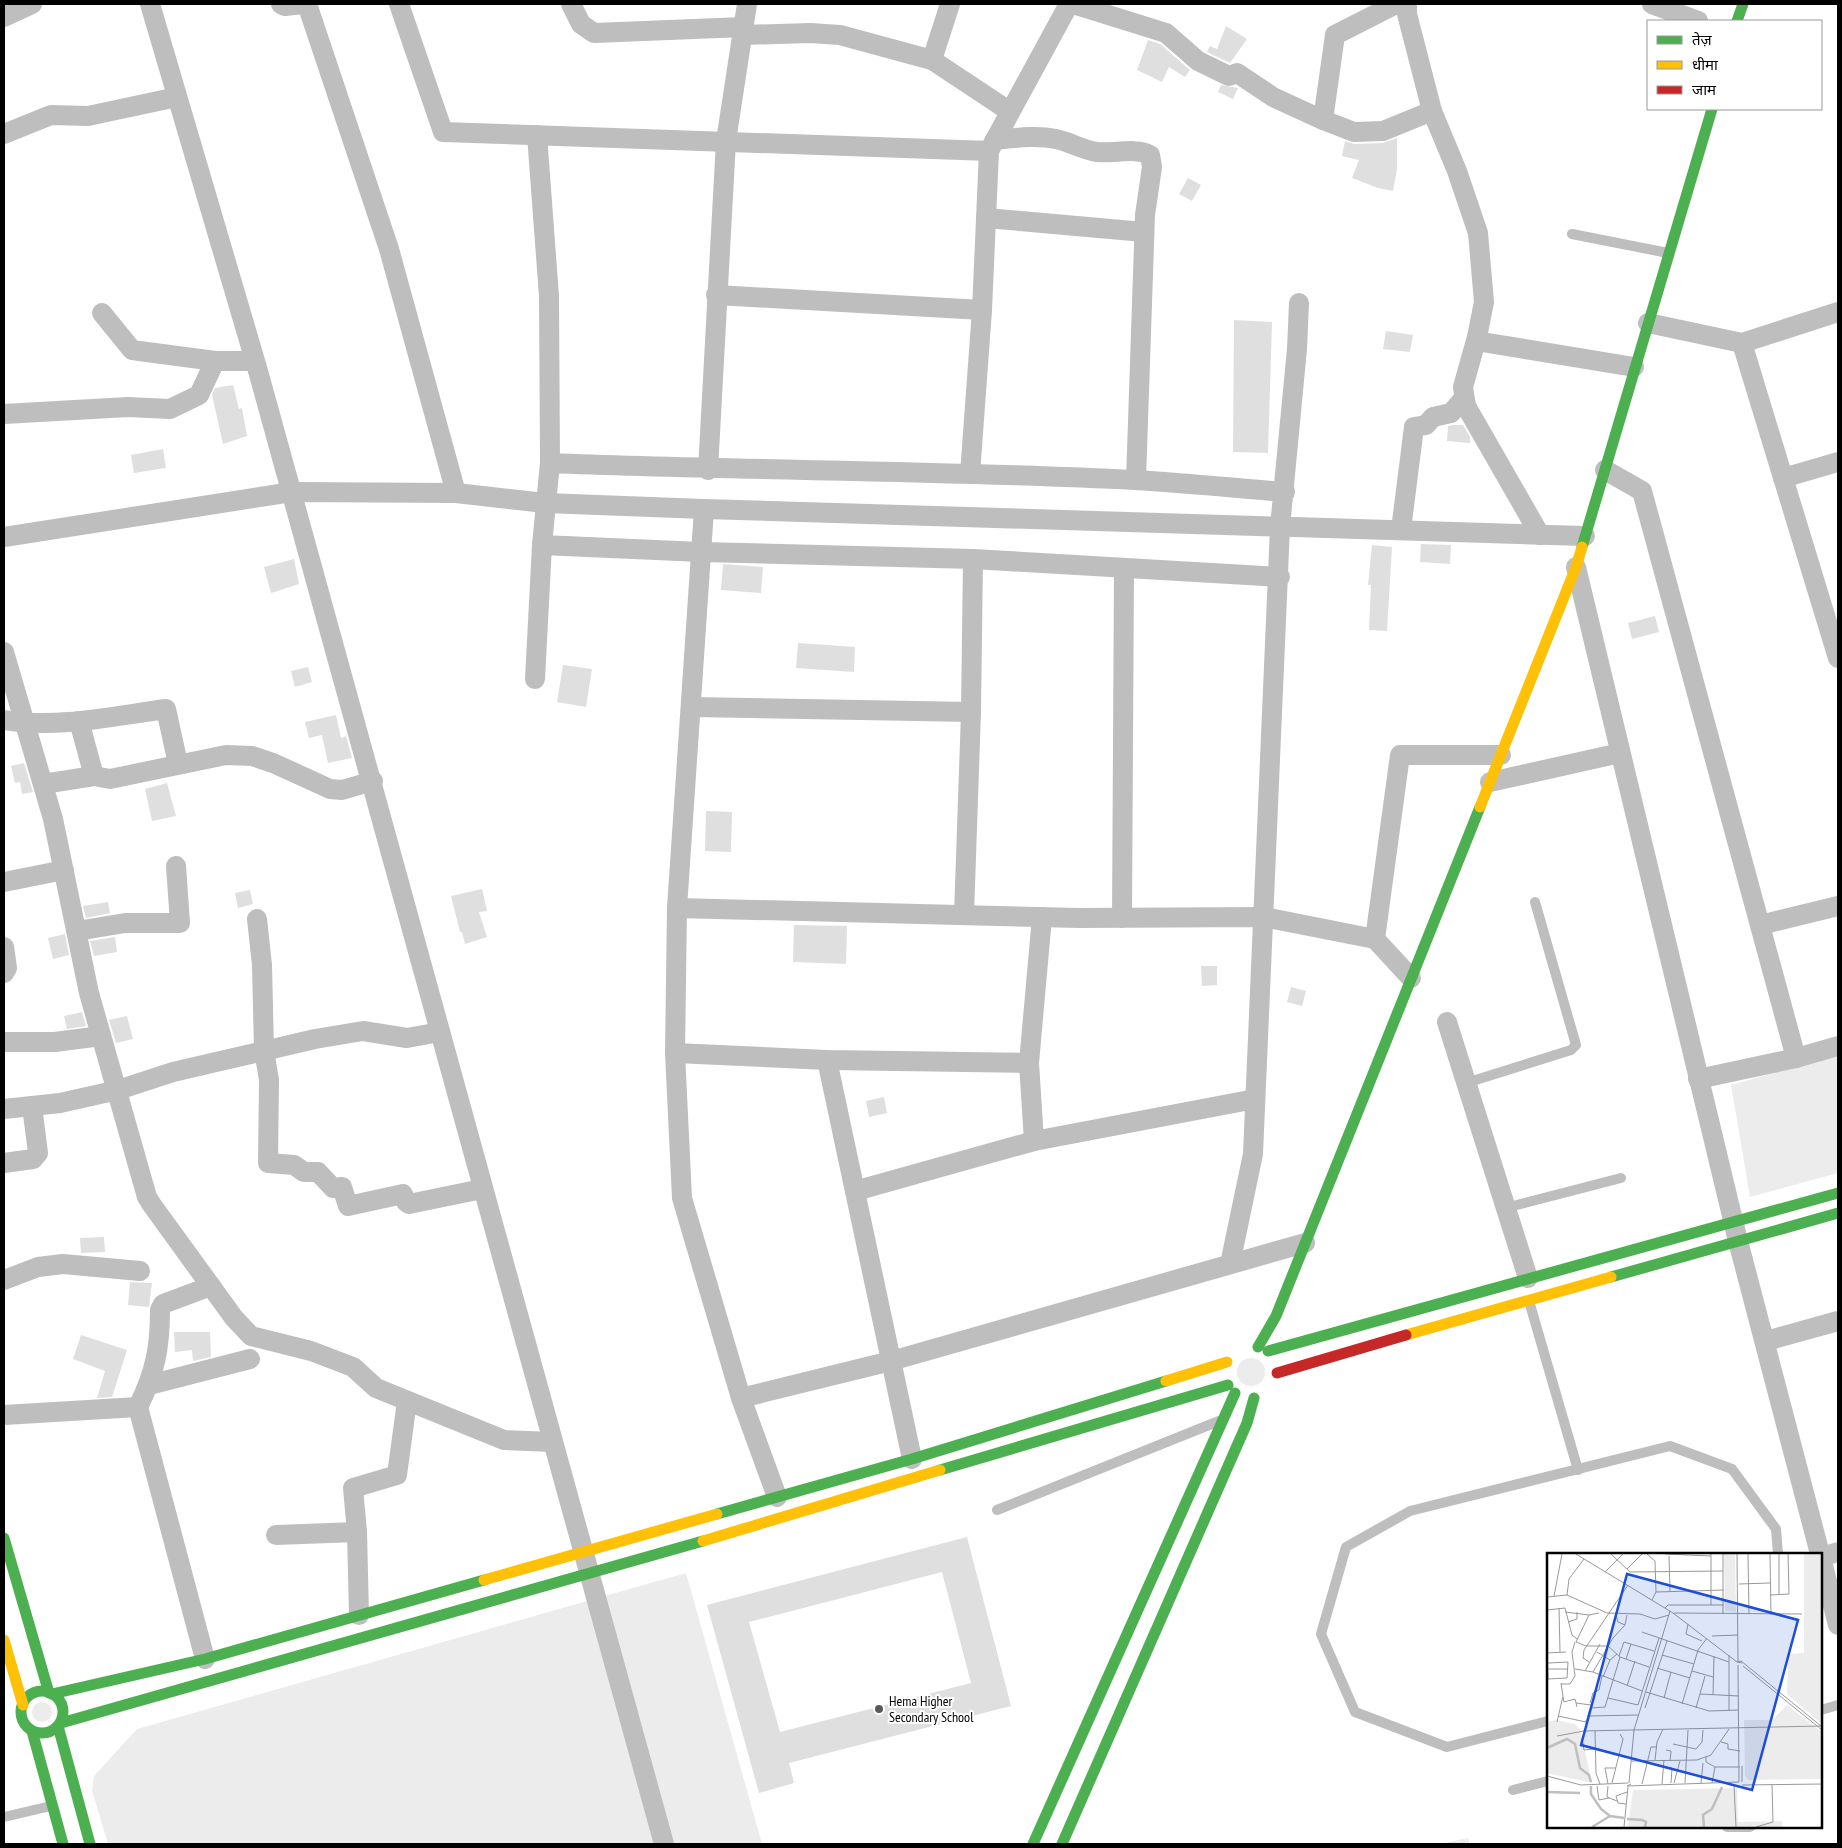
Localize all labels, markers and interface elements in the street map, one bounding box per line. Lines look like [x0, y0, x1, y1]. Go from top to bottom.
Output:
legend [1647, 20, 1822, 110]
text: तेज़ [1692, 30, 1713, 49]
text: धीमा [1692, 55, 1719, 74]
text: जाम [1692, 80, 1717, 99]
inset map [1547, 1553, 1822, 1828]
place label: Hema Higher Secondary School [889, 1692, 974, 1726]
marker: Hema Higher Secondary School [873, 1703, 885, 1715]

